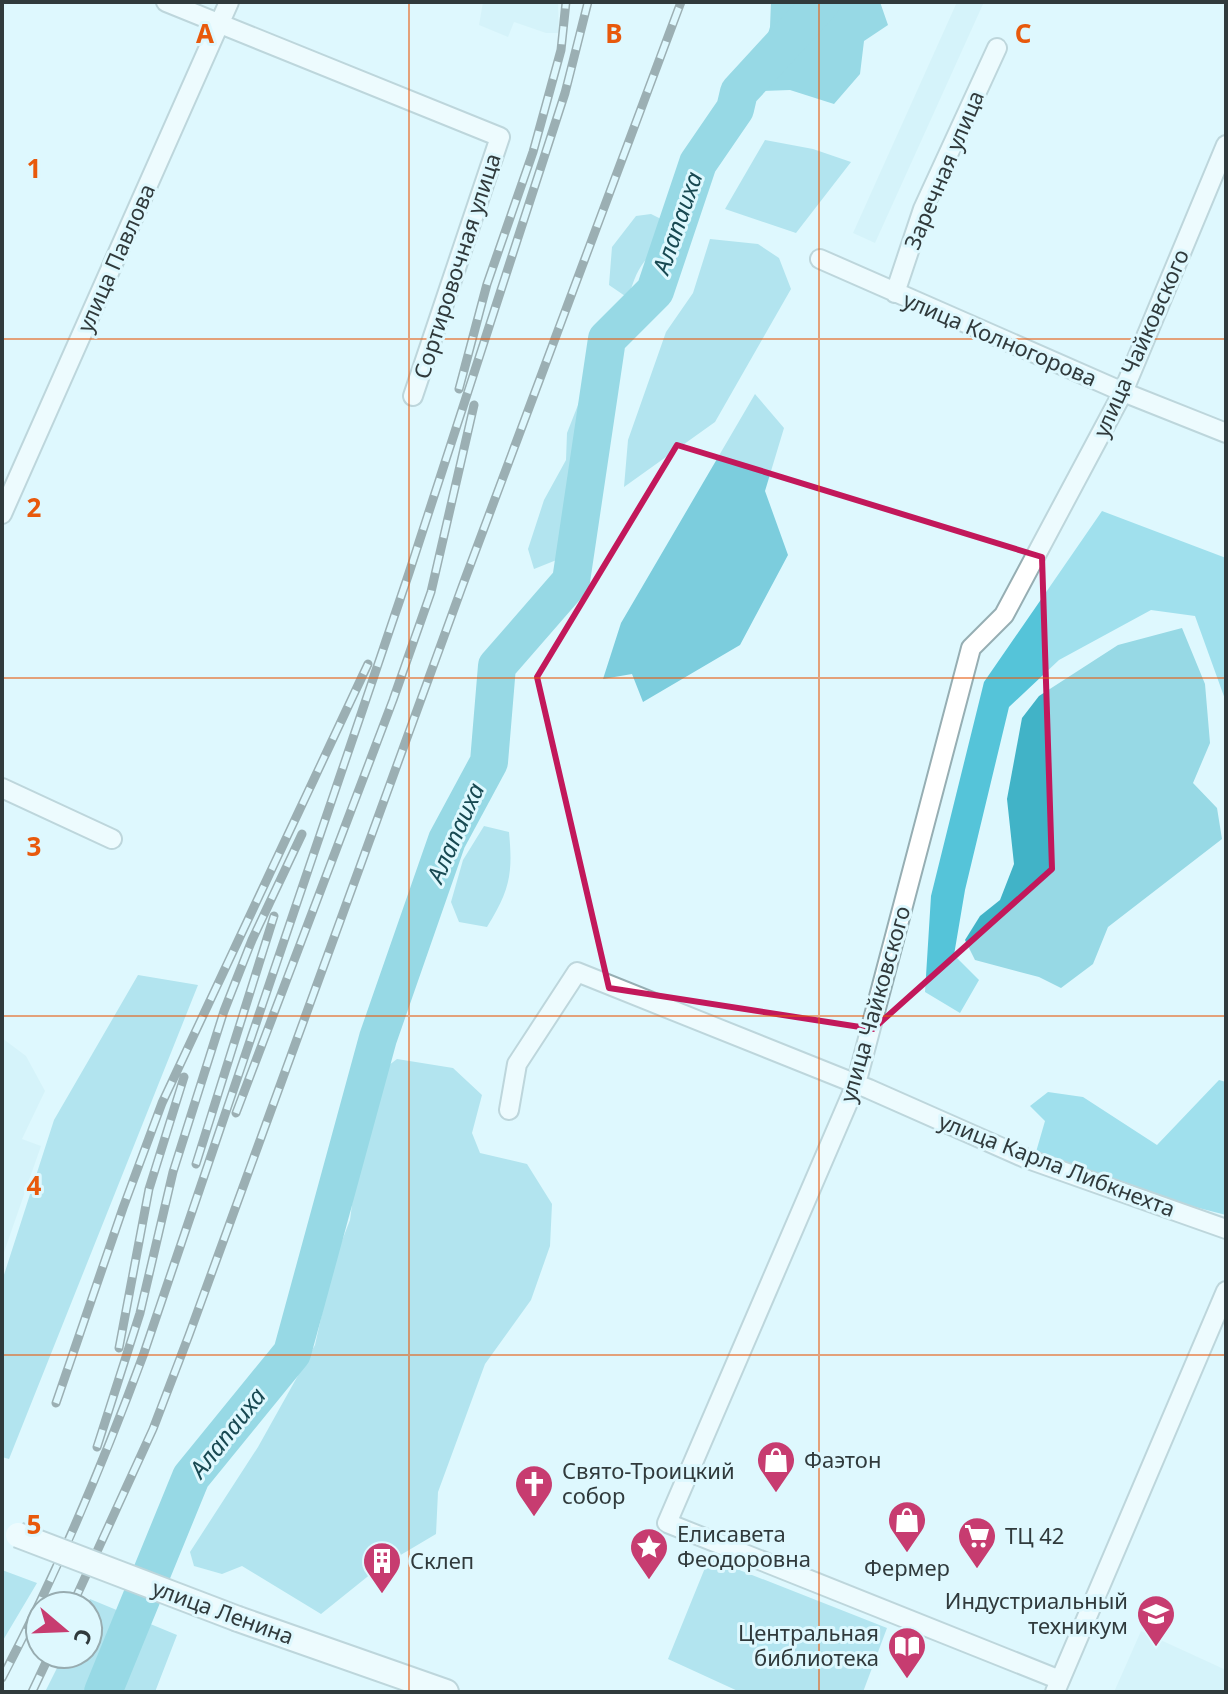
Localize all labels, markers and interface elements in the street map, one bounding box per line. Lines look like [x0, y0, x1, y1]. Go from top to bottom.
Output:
text: A [196, 15, 214, 51]
text: B [605, 15, 623, 51]
text: C [1015, 15, 1031, 51]
street label: Заречная улица [896, 86, 990, 254]
street label: Сортировочная улица [405, 149, 507, 382]
text: 1 [27, 150, 41, 186]
water label: Алапаиха [643, 167, 710, 280]
street label: улица Павлова [69, 179, 161, 337]
street label: улица Чайковского [1085, 244, 1195, 441]
street label: улица Колногорова [899, 284, 1102, 392]
text: 2 [27, 489, 42, 525]
water label: Алапаиха [417, 777, 491, 889]
text: 3 [27, 828, 41, 864]
street label: улица Чайковского [832, 902, 916, 1106]
street label: улица Карла Либкнехта [935, 1105, 1180, 1223]
text: 4 [27, 1167, 42, 1203]
water label: Алапаиха [180, 1380, 273, 1486]
shop icon: Фаэтон [755, 1439, 797, 1494]
place label: Фаэтон [804, 1444, 881, 1474]
place label: Свято-Троицкий собор [562, 1455, 735, 1510]
church icon: Свято-Троицкий собор [513, 1463, 555, 1518]
shop icon: Фермер [886, 1499, 928, 1554]
text: 5 [27, 1506, 41, 1542]
supermarket icon: ТЦ 42 [956, 1515, 998, 1570]
place label: Елисавета Феодоровна [677, 1518, 811, 1573]
place label: ТЦ 42 [1005, 1520, 1064, 1550]
place icon: Елисавета Феодоровна [628, 1526, 670, 1581]
building icon: Склеп [361, 1540, 403, 1595]
place label: Склеп [410, 1545, 474, 1575]
place label: Фермер [864, 1552, 950, 1582]
street label: улица Ленина [148, 1572, 298, 1651]
place label: Индустриальный техникум [945, 1585, 1128, 1640]
north arrow [24, 1590, 104, 1670]
school or university icon: Индустриальный техникум [1135, 1593, 1177, 1648]
place label: Центральная библиотека [738, 1617, 879, 1672]
text: С [67, 1625, 100, 1648]
library icon: Центральная библиотека [886, 1625, 928, 1680]

